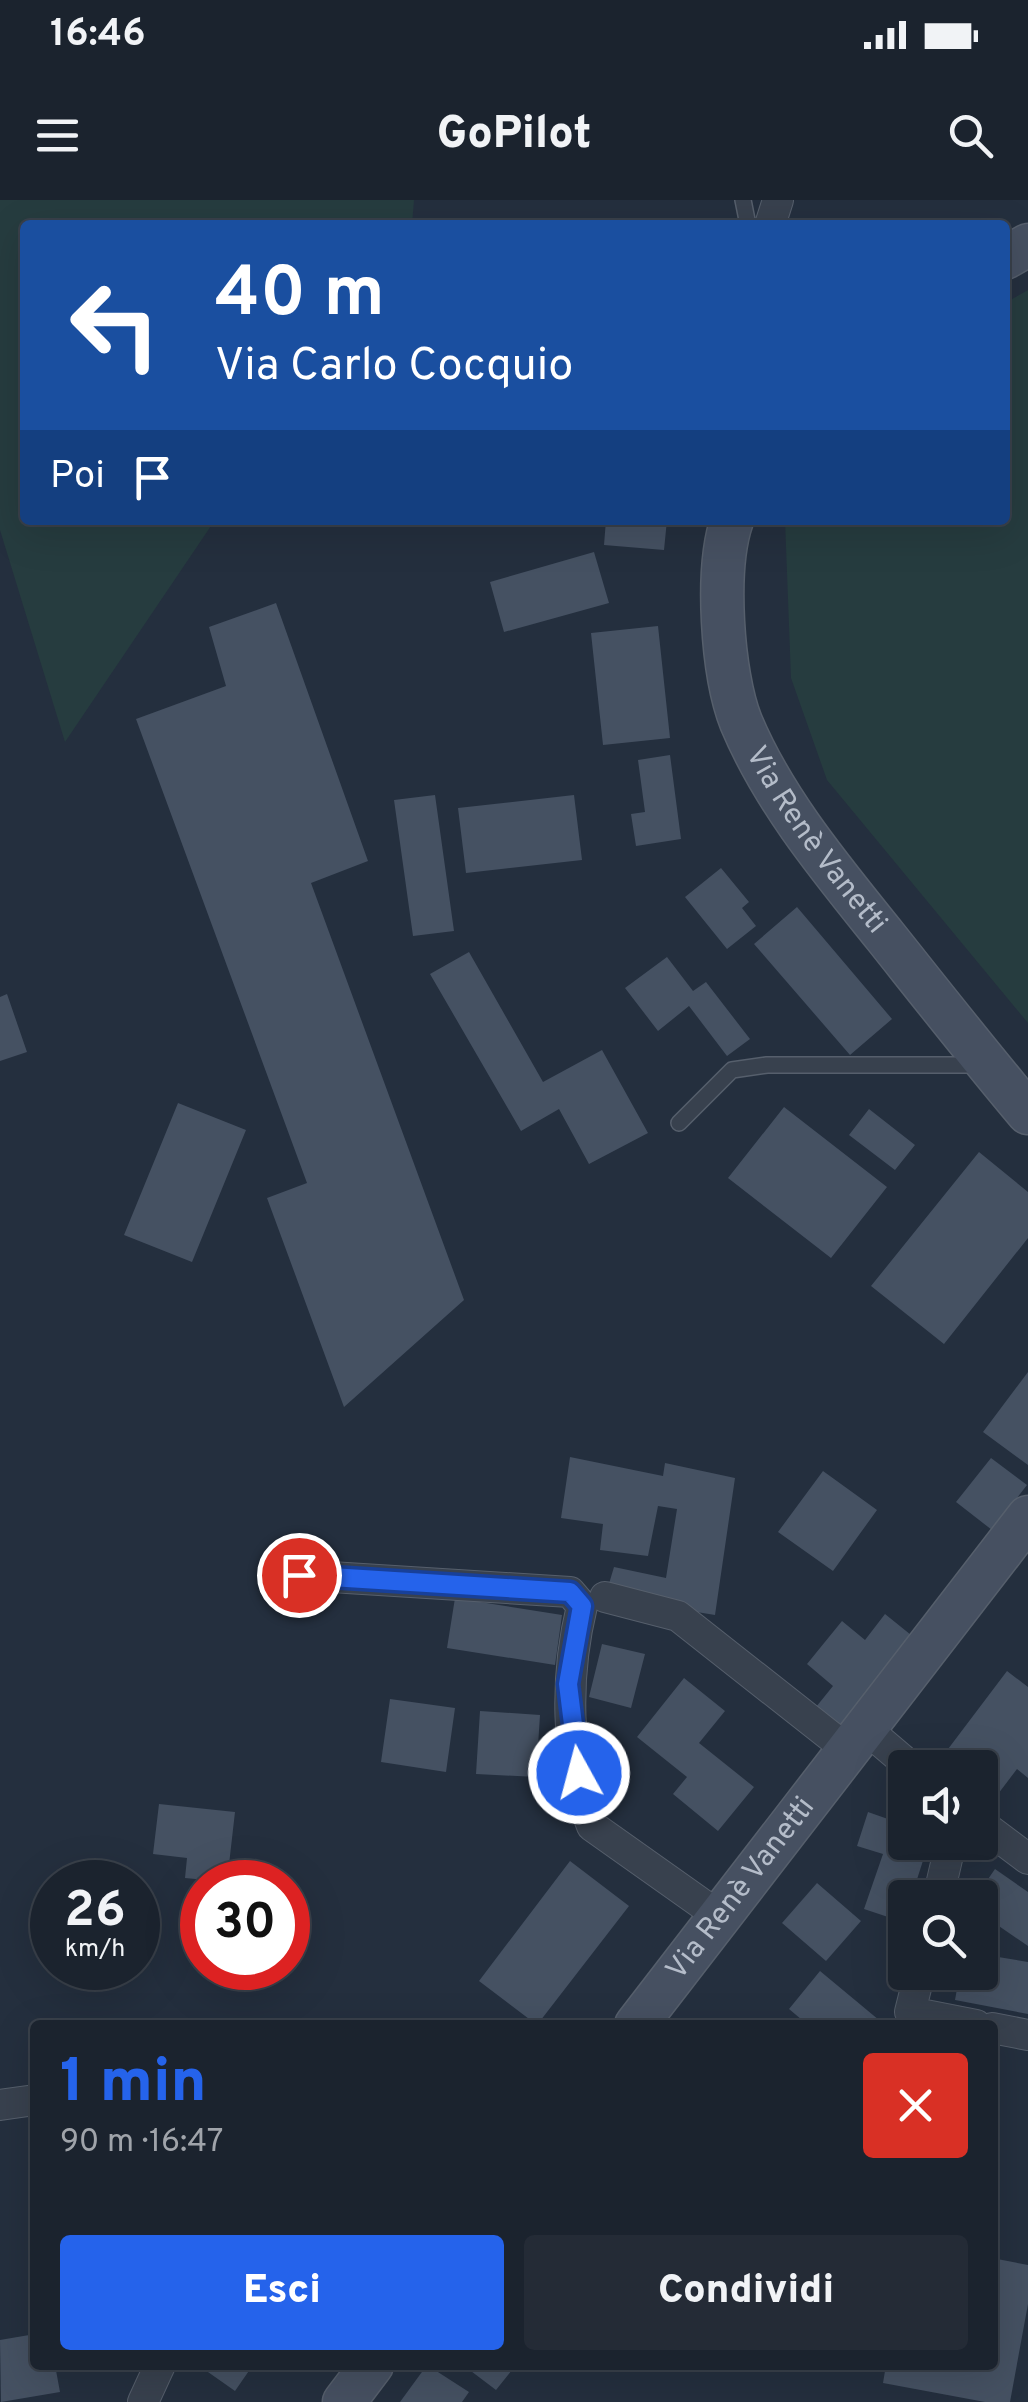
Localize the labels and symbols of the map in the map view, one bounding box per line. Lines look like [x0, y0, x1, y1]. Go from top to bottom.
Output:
street label: Via Renè Vanetti [737, 740, 894, 941]
pin [257, 1533, 342, 1618]
position arrow [527, 1721, 631, 1825]
street label: Via Renè Vanetti [659, 1790, 823, 1988]
speed limit sign: 30 [180, 1860, 310, 1990]

